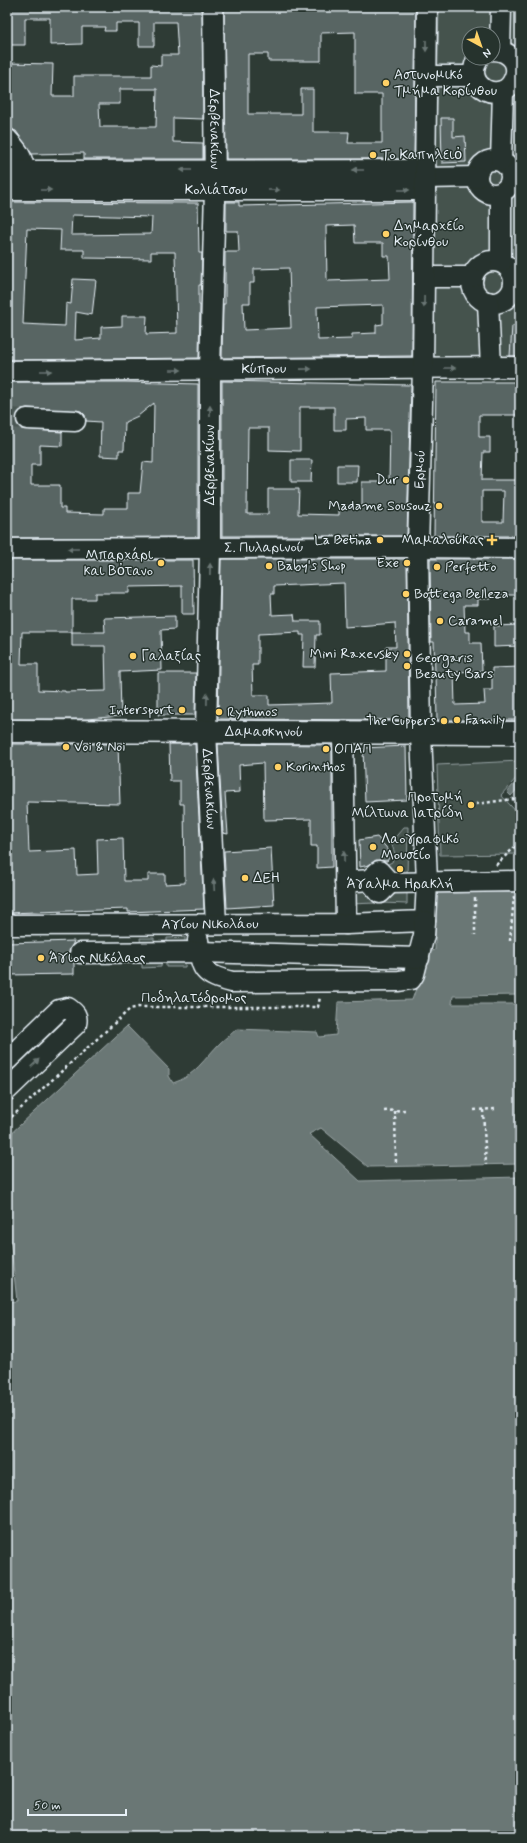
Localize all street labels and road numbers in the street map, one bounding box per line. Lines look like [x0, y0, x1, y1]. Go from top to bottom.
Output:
street label: Δερβενακίων [205, 89, 224, 169]
street label: Κολιάτσου [185, 181, 247, 199]
street label: Κύπρου [242, 360, 286, 378]
street label: Δερβενακίων [201, 425, 219, 505]
street label: Ερμού [411, 450, 430, 489]
street label: Σ. Πυλαρινού [224, 539, 304, 557]
street label: Δαμασκηνού [225, 723, 303, 741]
street label: Δερβενακίων [198, 748, 220, 830]
street label: Αγίου Νικολάου [161, 915, 259, 934]
street label: Ποδηλατόδρομος [141, 989, 247, 1007]

